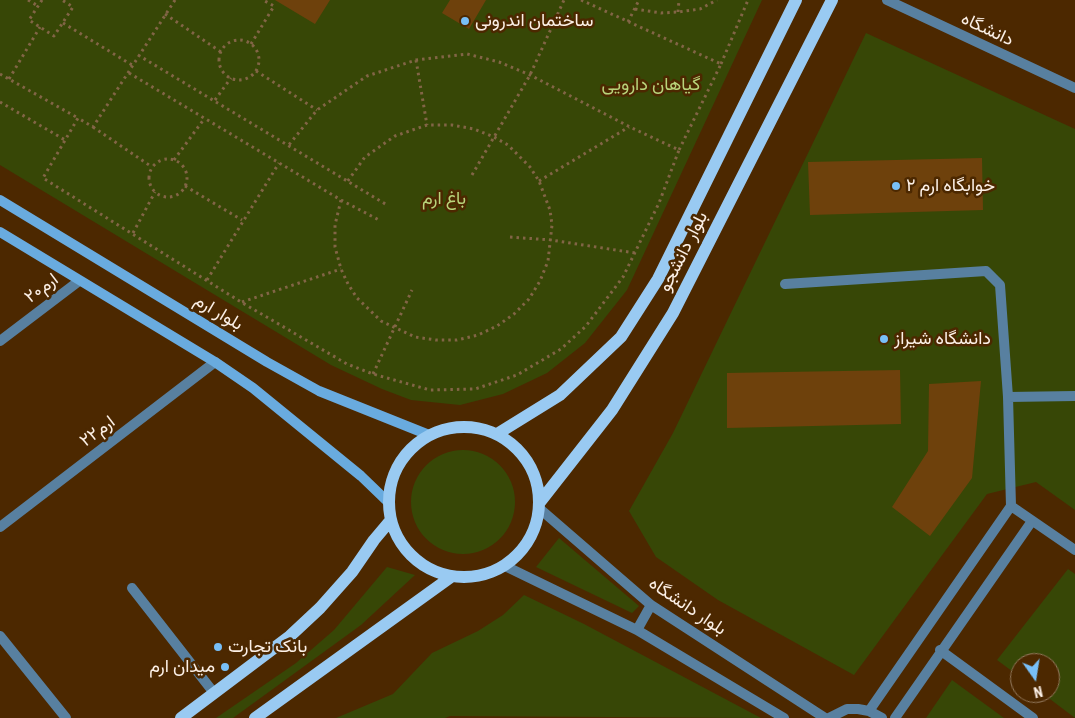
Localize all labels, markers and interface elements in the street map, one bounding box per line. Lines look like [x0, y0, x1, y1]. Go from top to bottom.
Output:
street label: دانشگاه [957, 9, 1017, 51]
place label: ساختمان اندرونی [475, 10, 593, 32]
marker: ساختمان اندرونی [459, 15, 471, 27]
park label: گیاهان دارویی [601, 74, 701, 96]
place label: خوابگاه ارم ۲ [906, 175, 995, 197]
marker: خوابگاه ارم ۲ [890, 180, 902, 192]
park label: باغ ارم [422, 188, 466, 210]
street label: بلوار دانشجو [655, 208, 713, 296]
street label: ارم۲۰ [21, 269, 63, 309]
street label: بلوار ارم [190, 290, 246, 336]
place label: دانشگاه شیراز [894, 328, 991, 350]
marker: دانشگاه شیراز [878, 333, 890, 345]
street label: ارم۲۲ [76, 412, 120, 452]
street label: بلوار دانشگاه [644, 573, 730, 641]
place label: بانک تجارت [228, 636, 307, 658]
marker: بانک تجارت [212, 641, 224, 653]
north arrow [1010, 653, 1060, 703]
place label: میدان ارم [149, 656, 215, 678]
marker: میدان ارم [219, 661, 231, 673]
text: N [1032, 683, 1044, 700]

